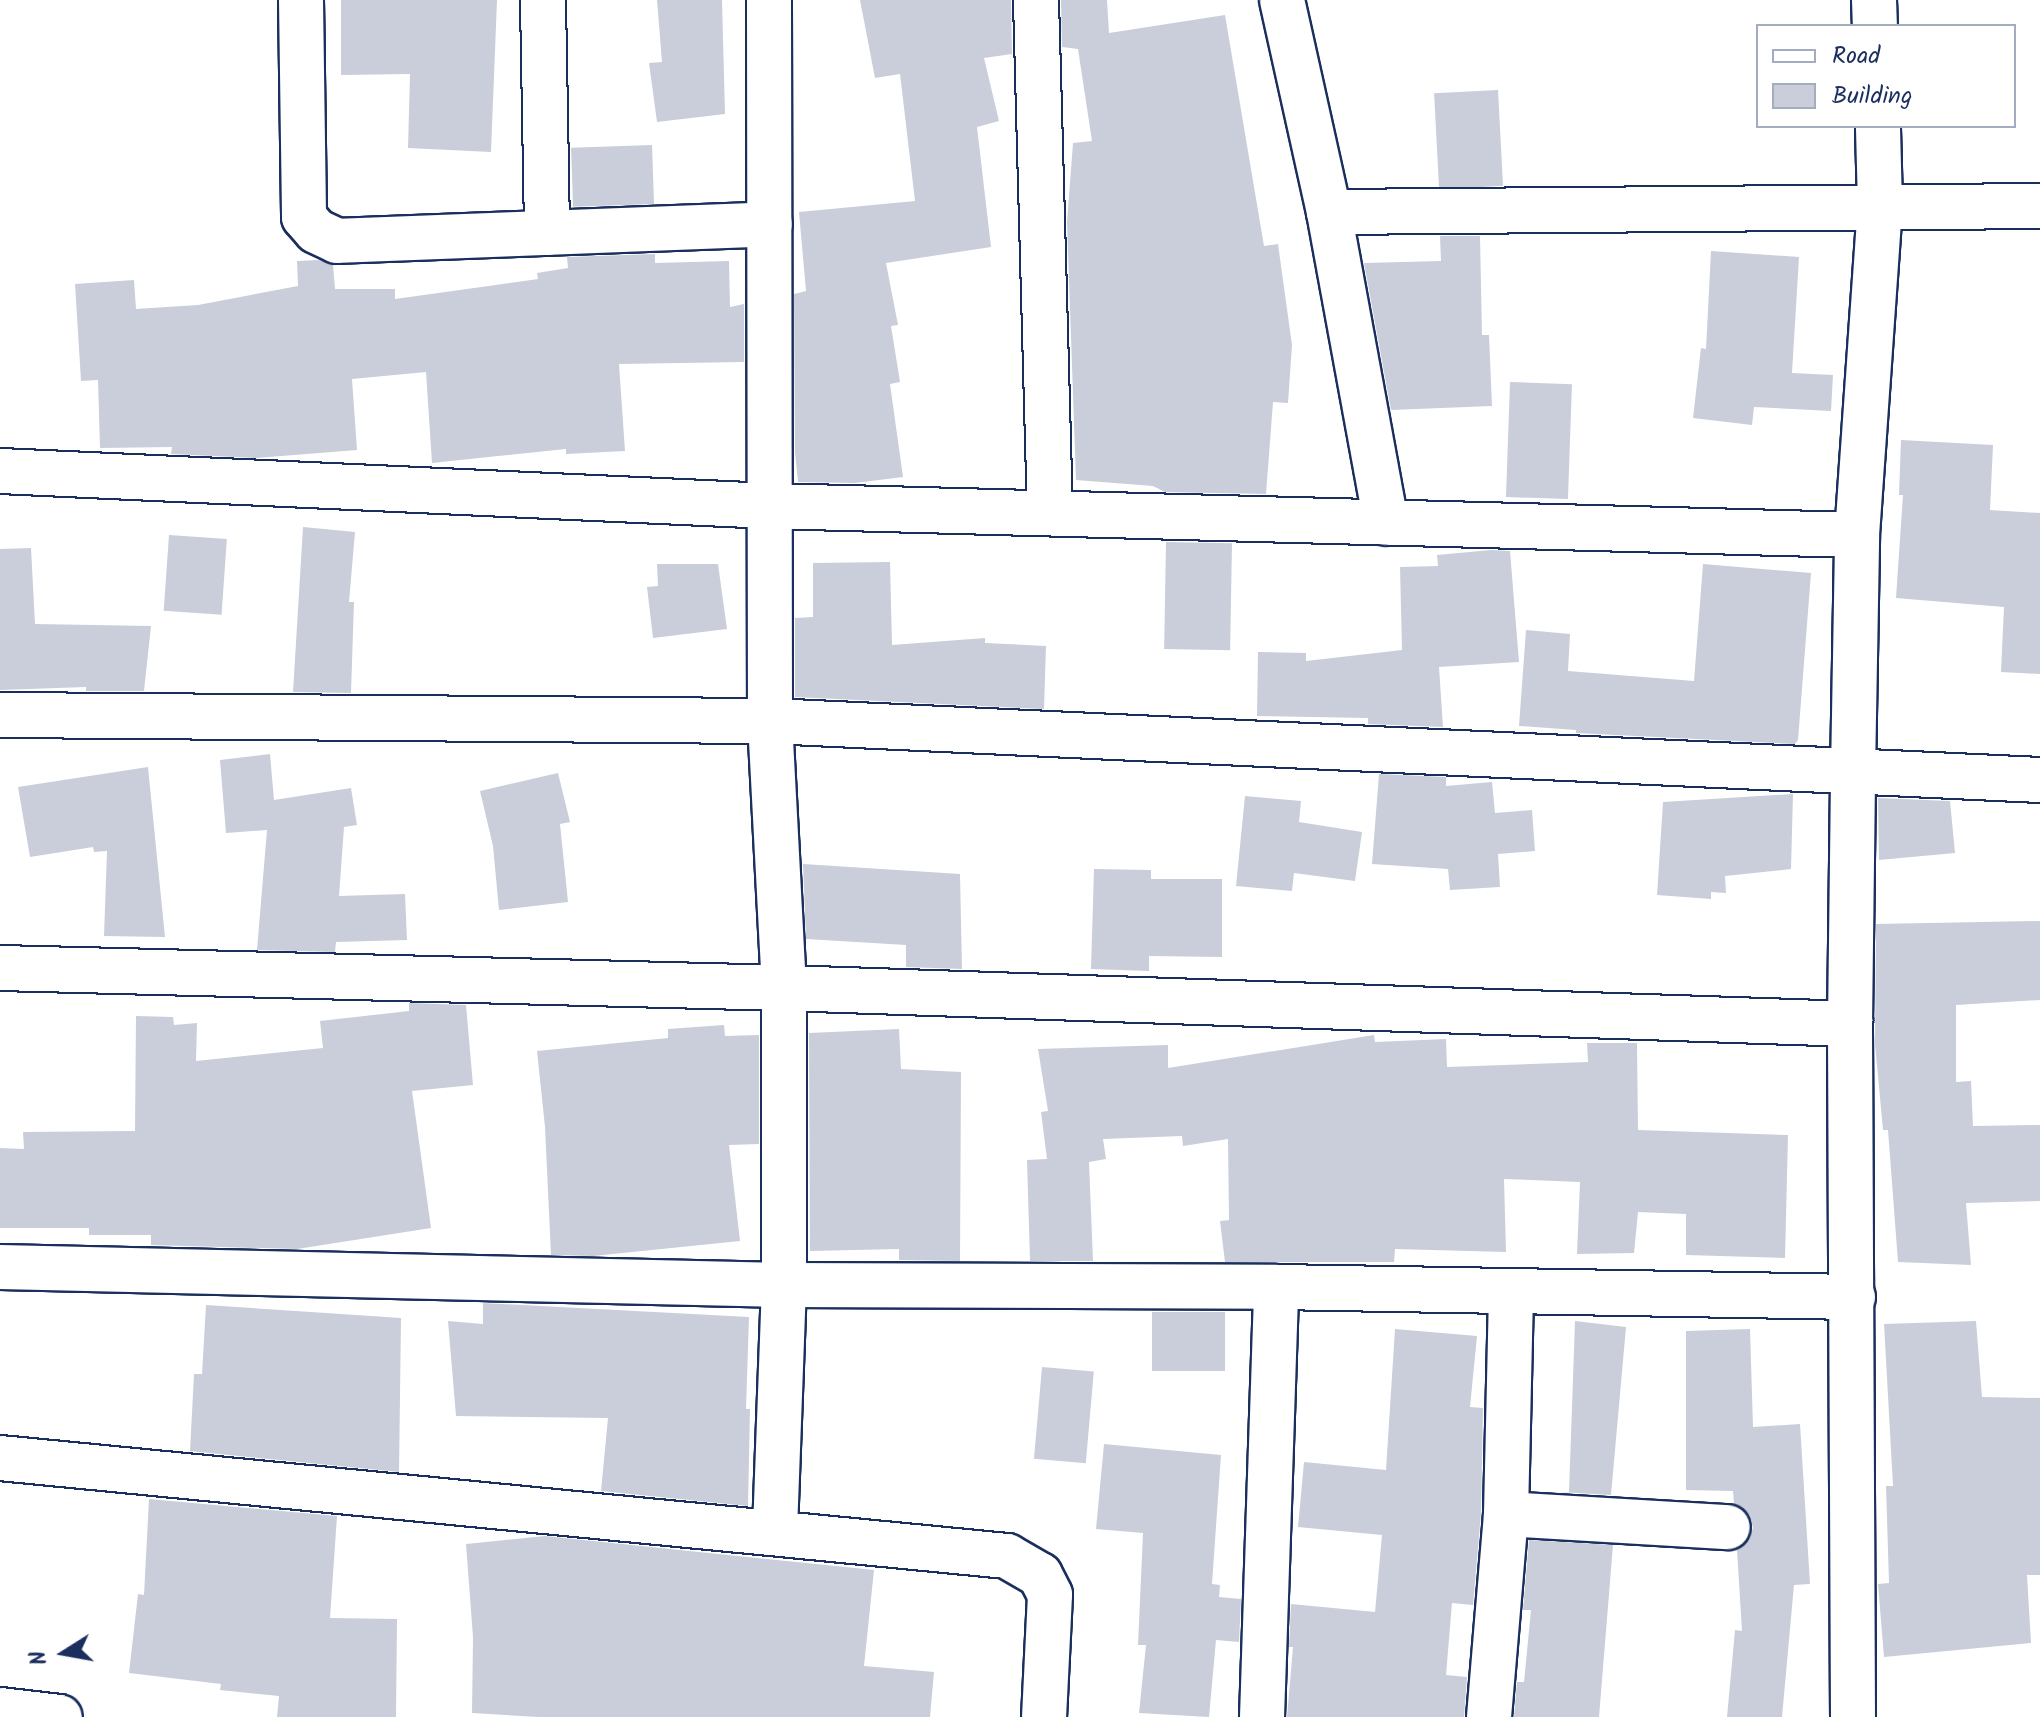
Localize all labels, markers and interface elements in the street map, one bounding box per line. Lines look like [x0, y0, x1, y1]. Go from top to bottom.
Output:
legend [1756, 24, 2016, 128]
text: Road [1832, 37, 1880, 76]
text: Building [1832, 77, 1912, 116]
north arrow [24, 1613, 104, 1693]
text: N [21, 1648, 58, 1668]

